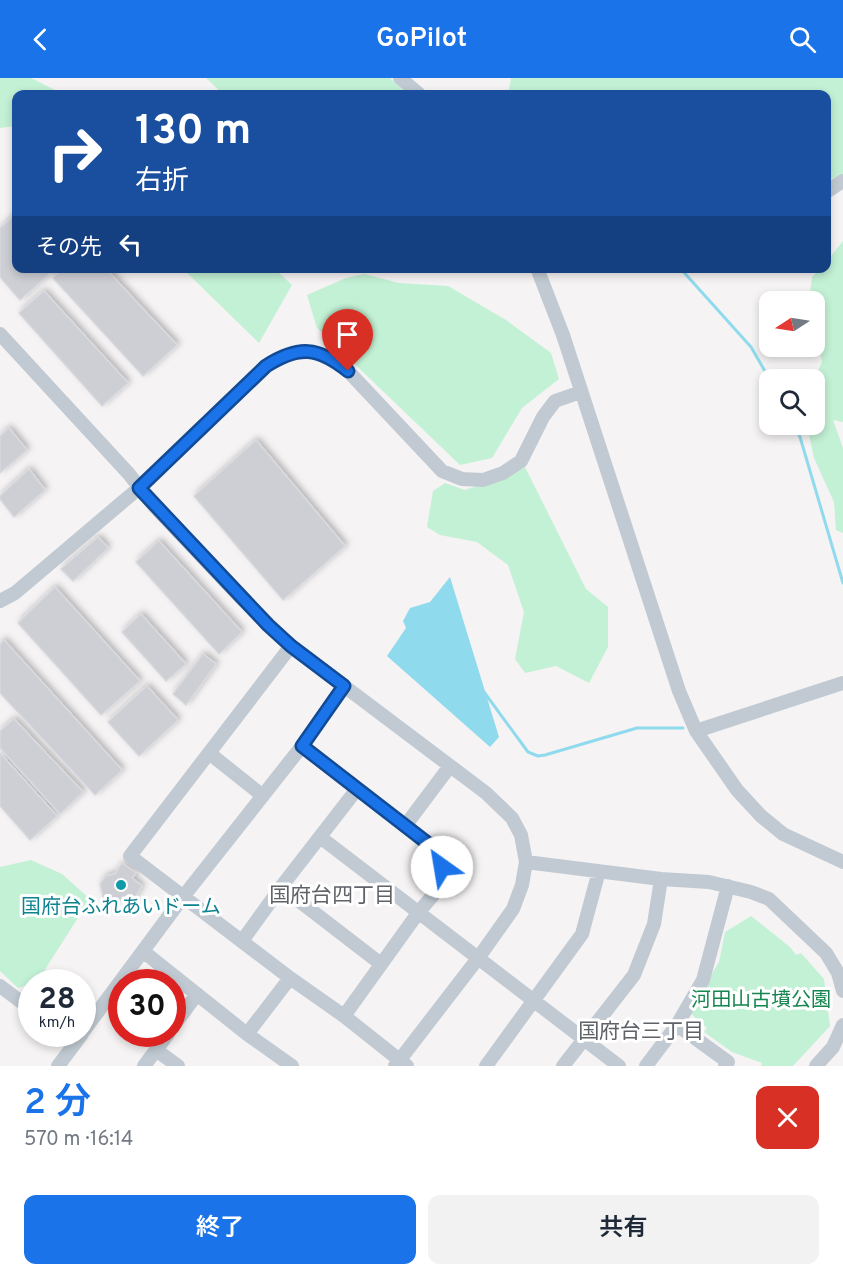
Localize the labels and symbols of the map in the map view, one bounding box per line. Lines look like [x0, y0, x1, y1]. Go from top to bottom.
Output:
north arrow [759, 291, 825, 357]
pin [322, 309, 373, 371]
position arrow [410, 835, 474, 899]
marker: 国府台ふれあいドーム [114, 878, 128, 892]
district label: 国府台四丁目 [269, 883, 395, 910]
place label: 国府台ふれあいドーム [21, 895, 221, 921]
speed limit sign: 30 [108, 969, 186, 1047]
park label: 河田山古墳公園 [691, 988, 831, 1014]
district label: 国府台三丁目 [578, 1019, 704, 1046]

